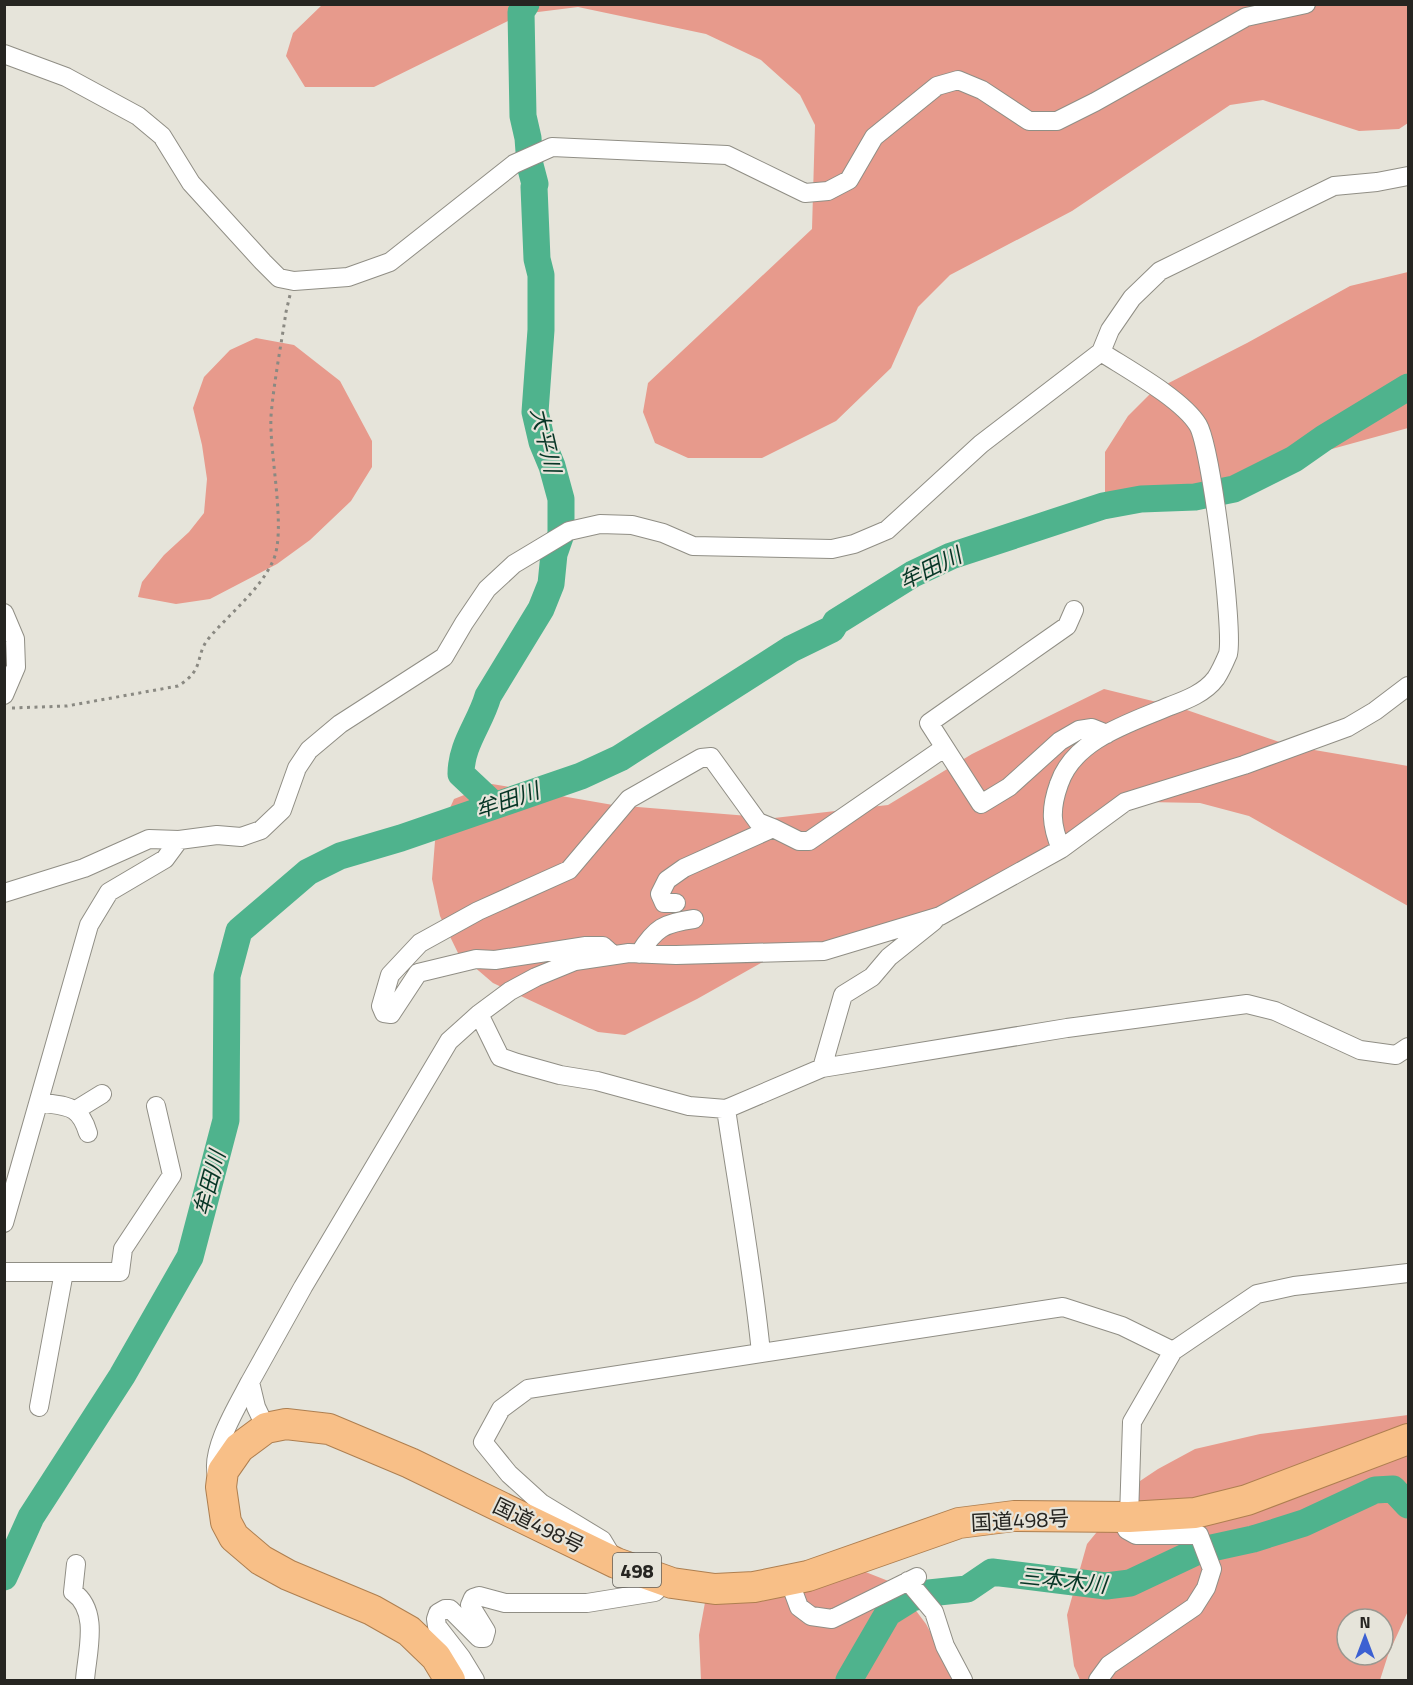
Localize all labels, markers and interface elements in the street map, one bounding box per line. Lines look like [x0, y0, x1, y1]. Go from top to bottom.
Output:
water label: 大平川 [522, 404, 570, 478]
water label: 牟田川 [893, 537, 969, 598]
water label: 牟田川 [470, 773, 546, 827]
water label: 牟田川 [184, 1145, 234, 1219]
street label: 国道498号 [488, 1489, 590, 1561]
street label: 国道498号 [970, 1501, 1070, 1539]
road number: 498 [613, 1553, 661, 1587]
water label: 三本木川 [1017, 1558, 1111, 1602]
north arrow [1335, 1607, 1395, 1667]
text: N [1359, 1610, 1371, 1634]

